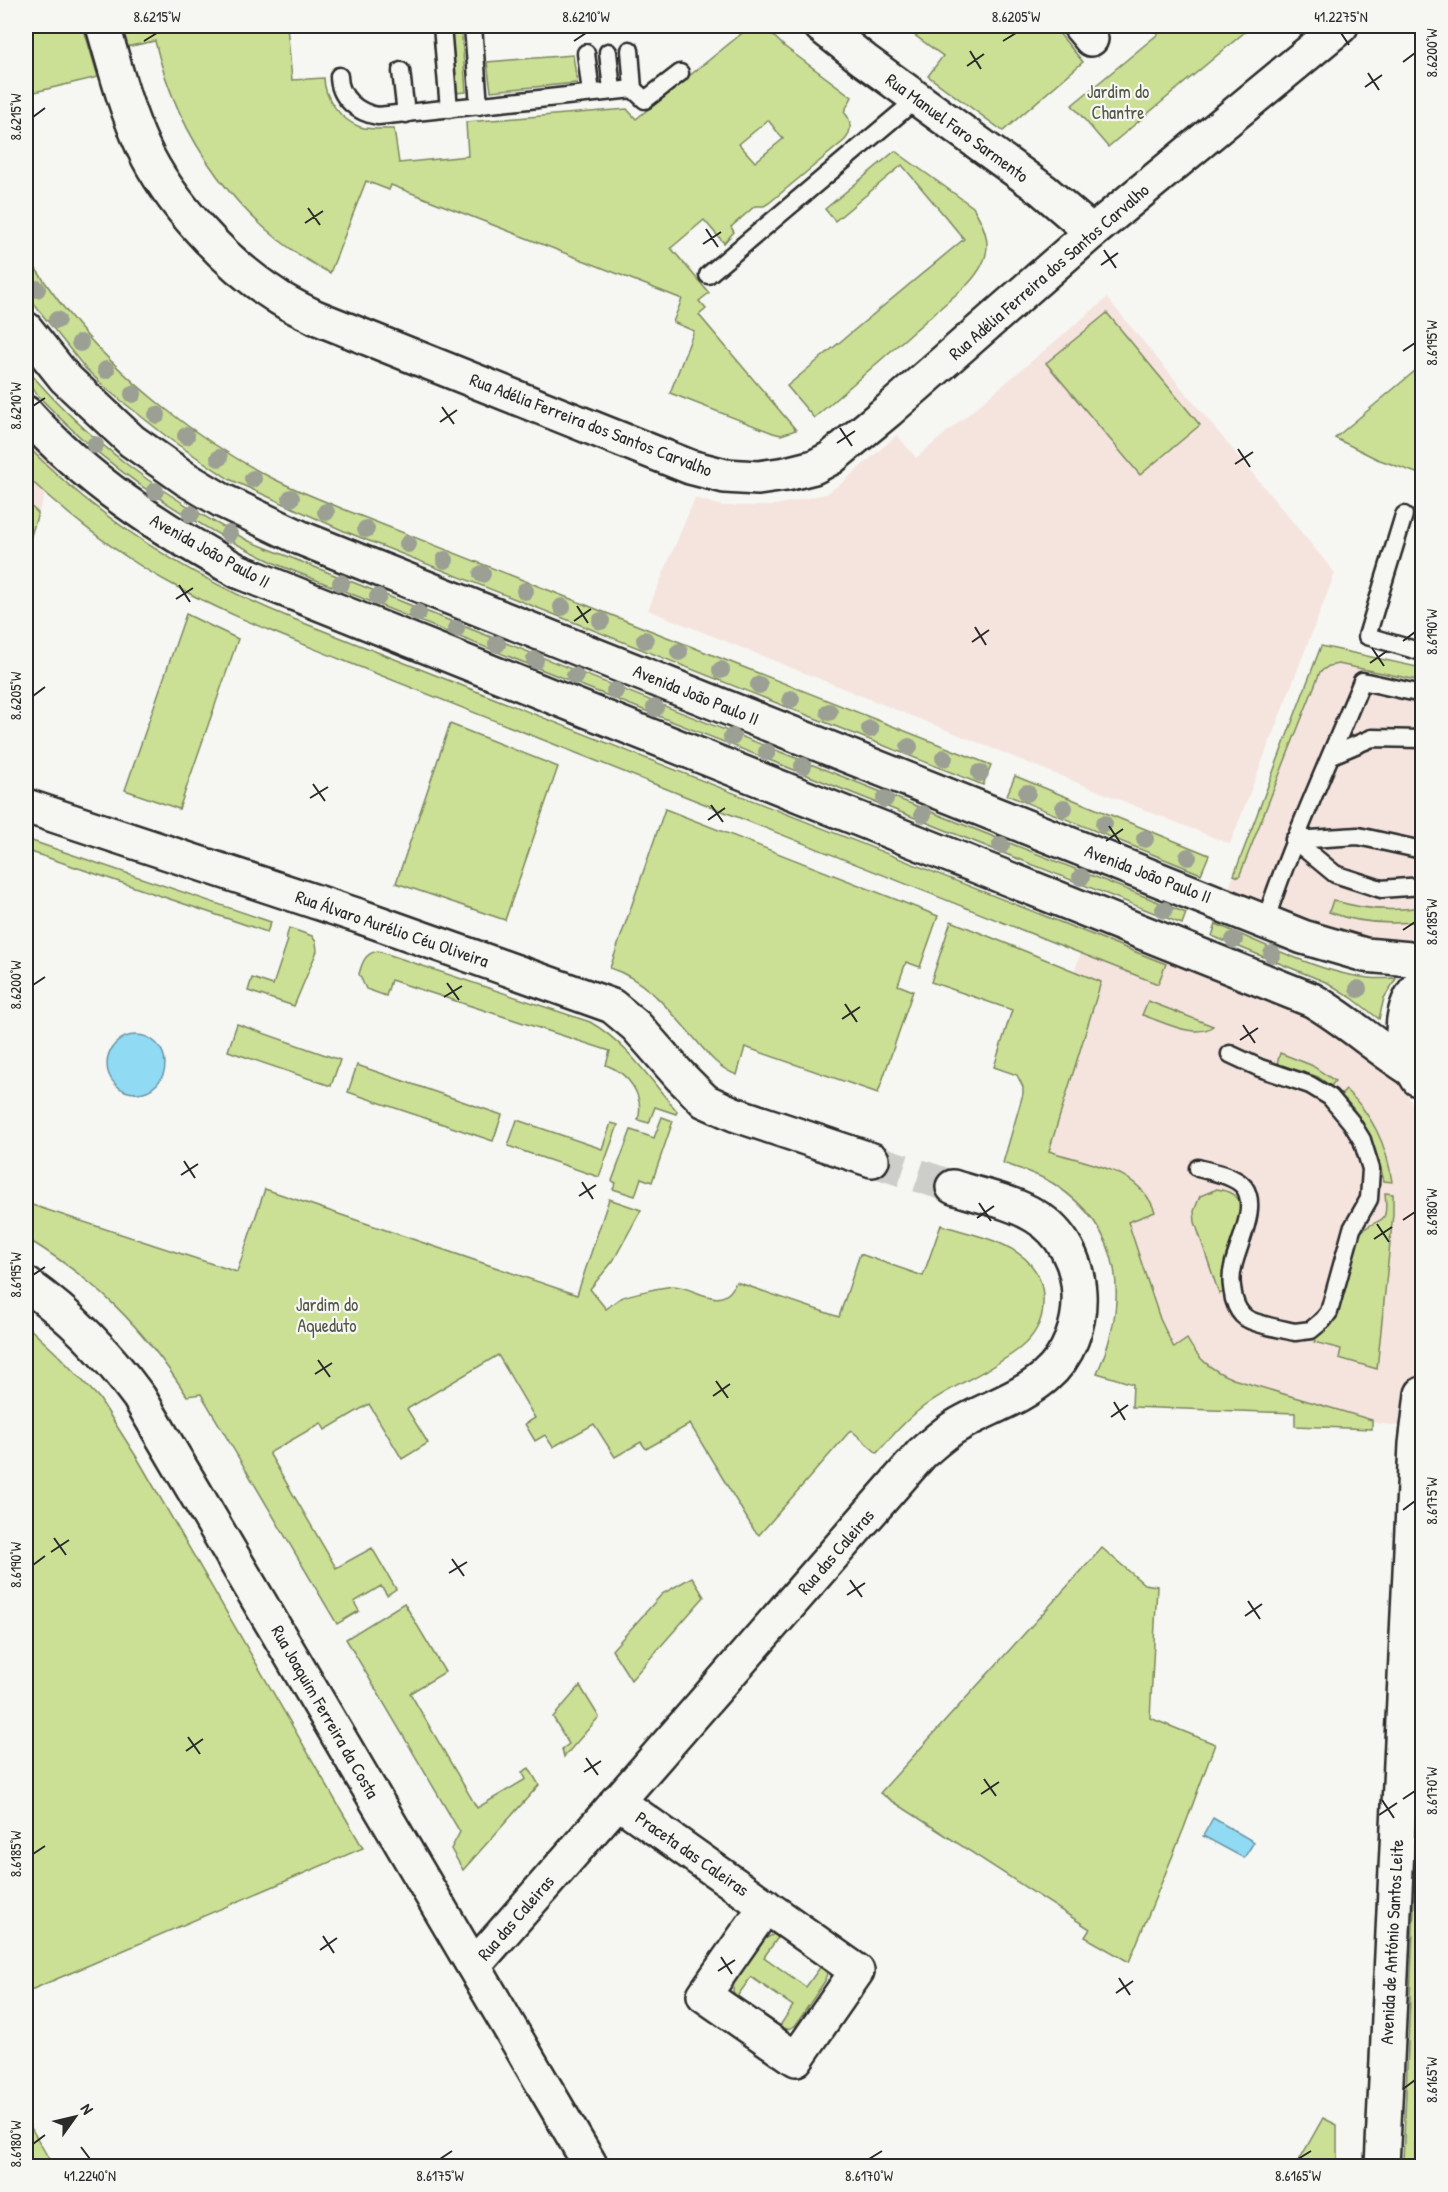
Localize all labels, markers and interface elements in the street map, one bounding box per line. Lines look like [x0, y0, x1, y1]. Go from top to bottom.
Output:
text: 8.6215°W [133, 6, 181, 27]
text: 8.6210°W [562, 6, 611, 27]
text: 8.6205°W [992, 6, 1041, 27]
text: 41.2275°N [1314, 6, 1368, 27]
text: 8.6200°W [1421, 28, 1442, 77]
street label: Rua Manuel Faro Sarmento [881, 67, 1034, 188]
park label: Jardim do Chantre [1087, 79, 1149, 125]
text: 8.6215°W [5, 93, 26, 141]
street label: Rua Adélia Ferreira dos Santos Carvalho [943, 178, 1154, 366]
text: 8.6195°W [1421, 319, 1442, 366]
street label: Rua Adélia Ferreira dos Santos Carvalho [466, 367, 716, 482]
text: 8.6210°W [5, 381, 26, 430]
street label: Avenida João Paulo II [146, 507, 275, 594]
text: 8.6190°W [1421, 608, 1442, 655]
street label: Avenida João Paulo II [630, 658, 763, 731]
text: 8.6205°W [5, 671, 26, 720]
street label: Avenida João Paulo II [1081, 838, 1215, 909]
street label: Rua Álvaro Aurélio Céu Oliveira [292, 884, 492, 973]
text: 8.6185°W [1421, 898, 1442, 945]
text: 8.6200°W [5, 960, 26, 1009]
text: 8.6180°W [1421, 1188, 1442, 1236]
text: 8.6195°W [5, 1251, 26, 1298]
park label: Jardim do Aqueduto [296, 1292, 358, 1338]
text: 8.6175°W [1421, 1476, 1442, 1525]
street label: Rua das Caleiras [792, 1504, 880, 1600]
text: 8.6190°W [5, 1541, 26, 1588]
street label: Rua Joaquim Ferreira da Costa [266, 1621, 385, 1803]
text: 8.6170°W [1421, 1766, 1442, 1815]
street label: Praceta das Caleiras [631, 1805, 754, 1902]
text: 8.6185°W [5, 1830, 26, 1877]
street label: Avenida de António Santos Leite [1374, 1839, 1409, 2045]
street label: Rua das Caleiras [472, 1870, 560, 1966]
text: 8.6165°W [1421, 2056, 1442, 2103]
north arrow [45, 2087, 105, 2147]
text: N [76, 2099, 99, 2119]
text: 8.6180°W [5, 2120, 26, 2168]
text: 41.2240°N [64, 2165, 116, 2186]
text: 8.6175°W [416, 2165, 465, 2186]
text: 8.6170°W [845, 2165, 894, 2186]
text: 8.6165°W [1275, 2165, 1322, 2186]

